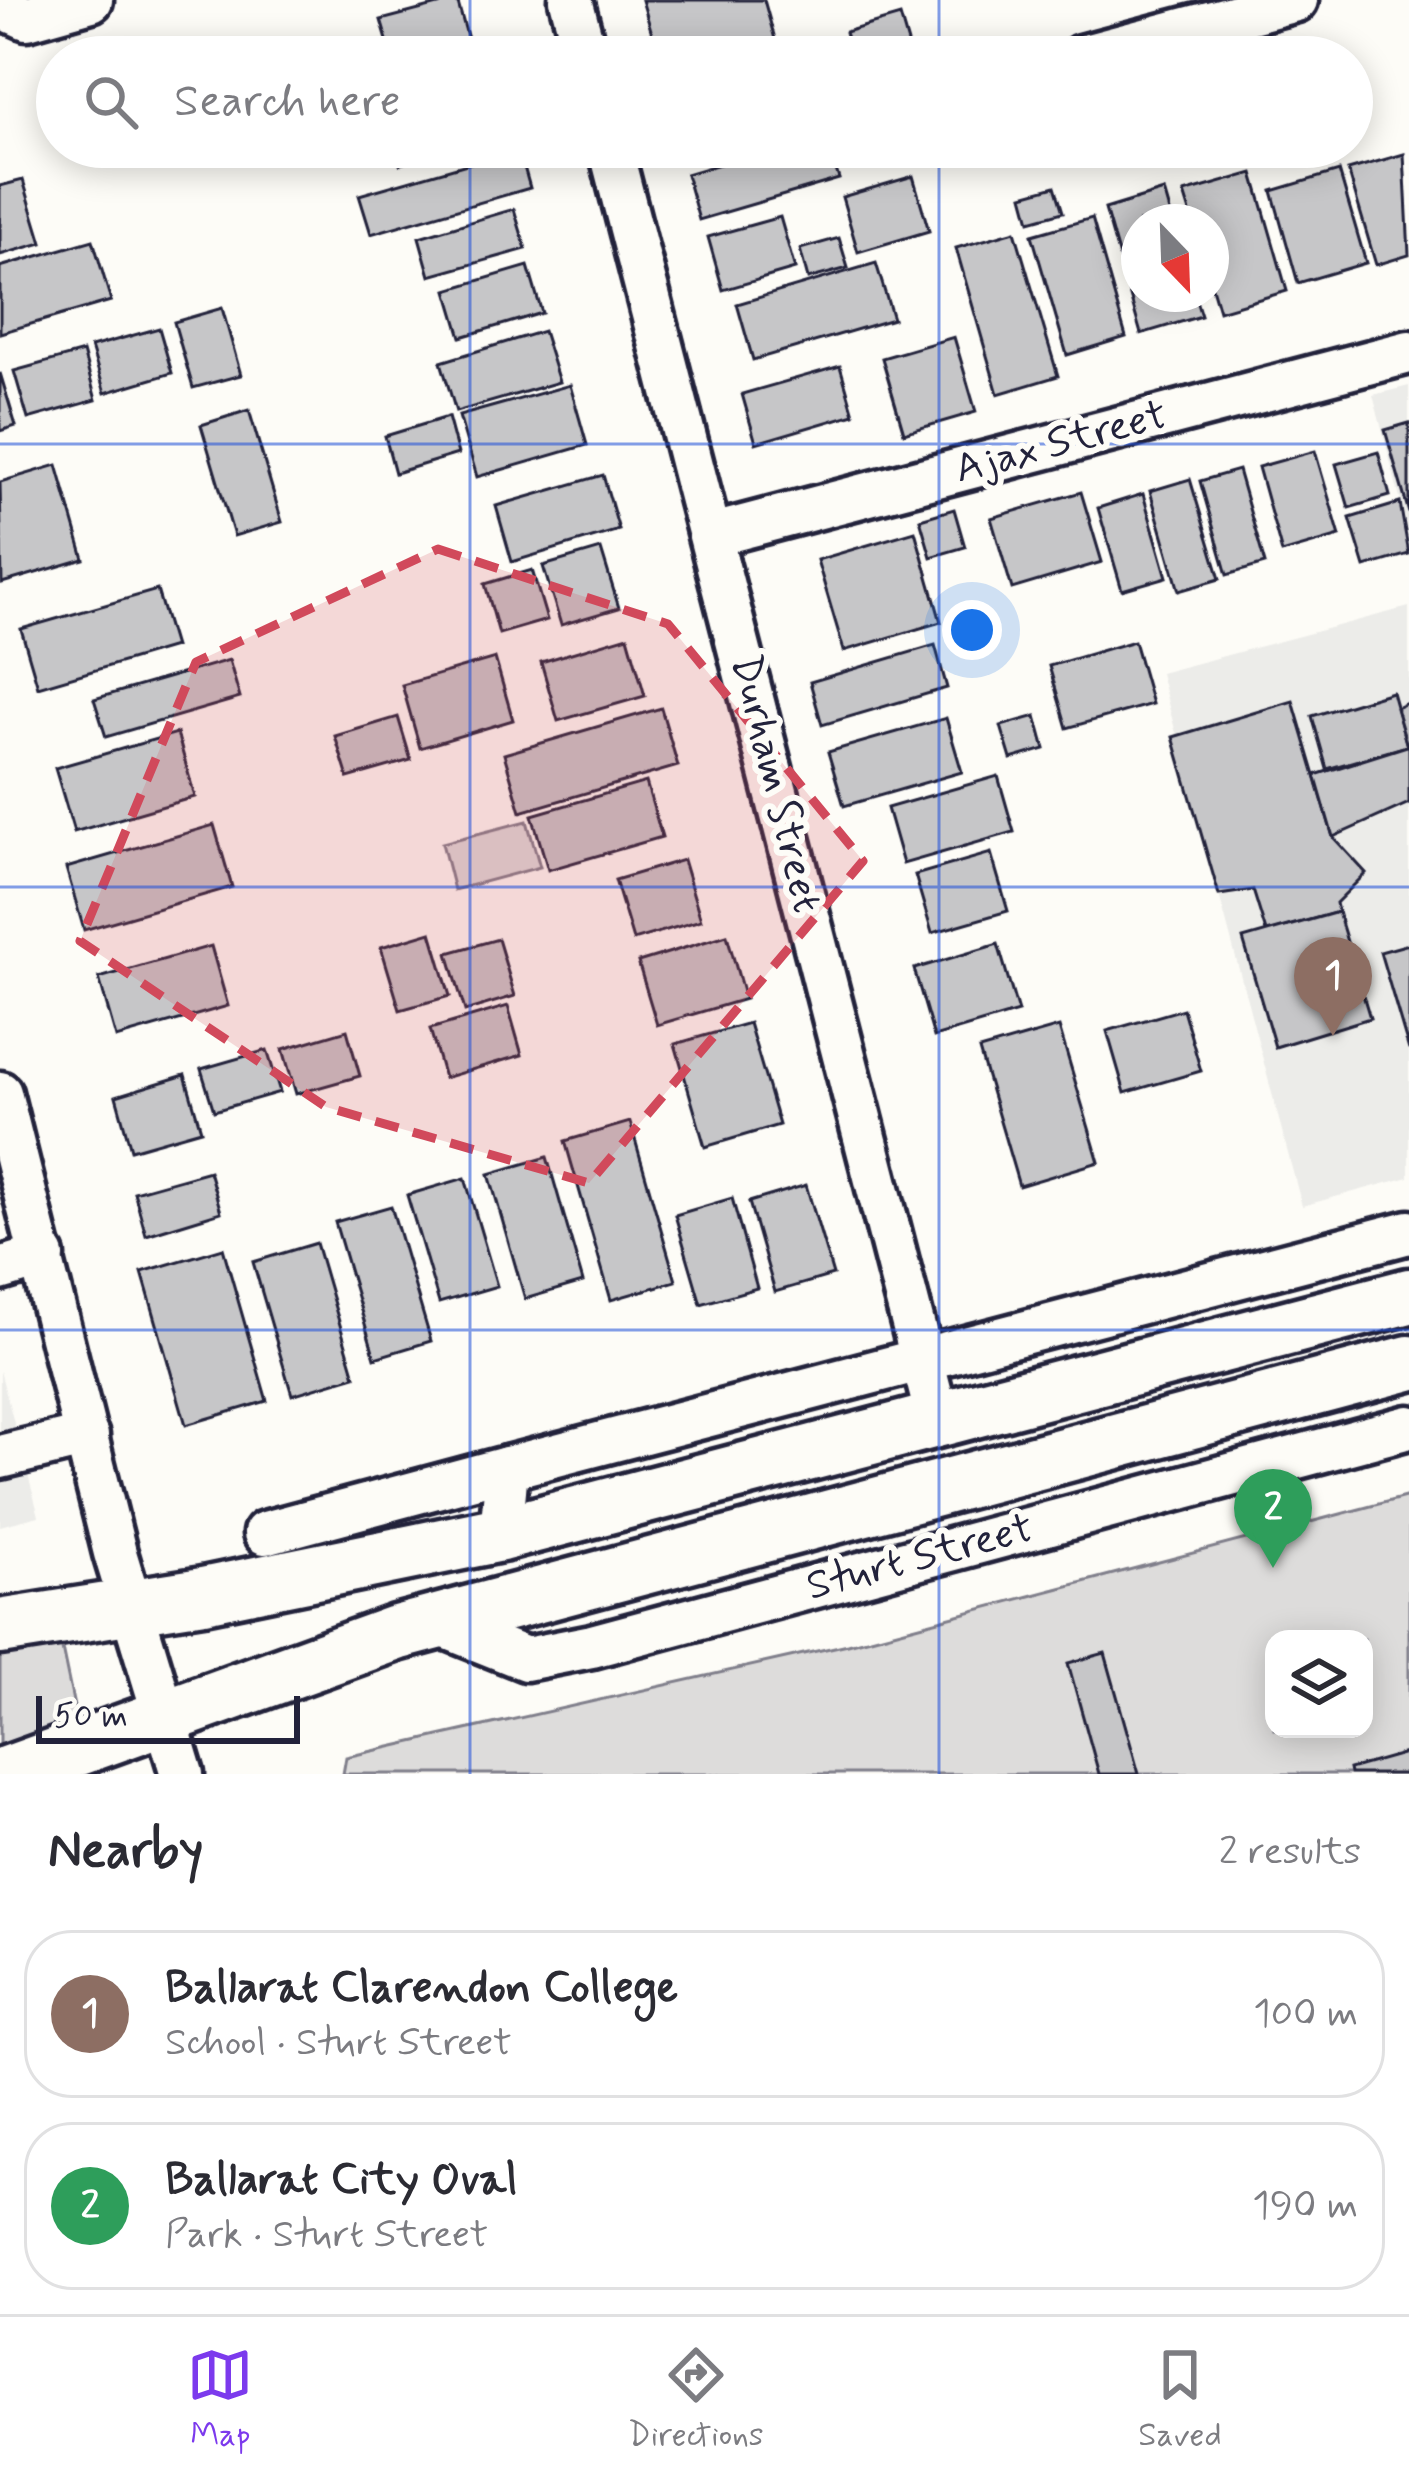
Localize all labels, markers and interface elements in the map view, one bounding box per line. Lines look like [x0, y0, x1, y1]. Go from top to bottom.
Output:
search box [36, 36, 1373, 168]
icon: search [78, 69, 144, 135]
text: Search here [174, 73, 401, 132]
north arrow [1121, 204, 1229, 312]
street label: Ajax Street [949, 388, 1173, 498]
your location [942, 600, 1002, 660]
street label: Durham Street [716, 649, 834, 919]
pin: 1 [1294, 937, 1372, 1036]
pin: 2 [1234, 1469, 1312, 1568]
street label: Sturt Street [801, 1501, 1039, 1615]
map controls [1265, 1630, 1373, 1738]
button: layers [1265, 1630, 1373, 1738]
scale bar [36, 1690, 300, 1743]
text: 50 m [54, 1695, 128, 1739]
text: Nearby [48, 1819, 203, 1885]
text: 2 results [1219, 1827, 1361, 1878]
text: Ballarat Clarendon College [165, 1959, 678, 2018]
text: 1 [81, 1989, 99, 2040]
text: 100 m [1253, 1989, 1358, 2040]
text: School · Sturt Street [165, 2018, 512, 2069]
text: Ballarat City Oval [165, 2151, 518, 2210]
text: 2 [80, 2181, 100, 2232]
text: 190 m [1252, 2181, 1358, 2232]
text: Park · Sturt Street [165, 2210, 488, 2261]
tab: Map [187, 2342, 253, 2458]
tab: Directions [628, 2342, 764, 2458]
tab: Saved [1138, 2342, 1222, 2458]

